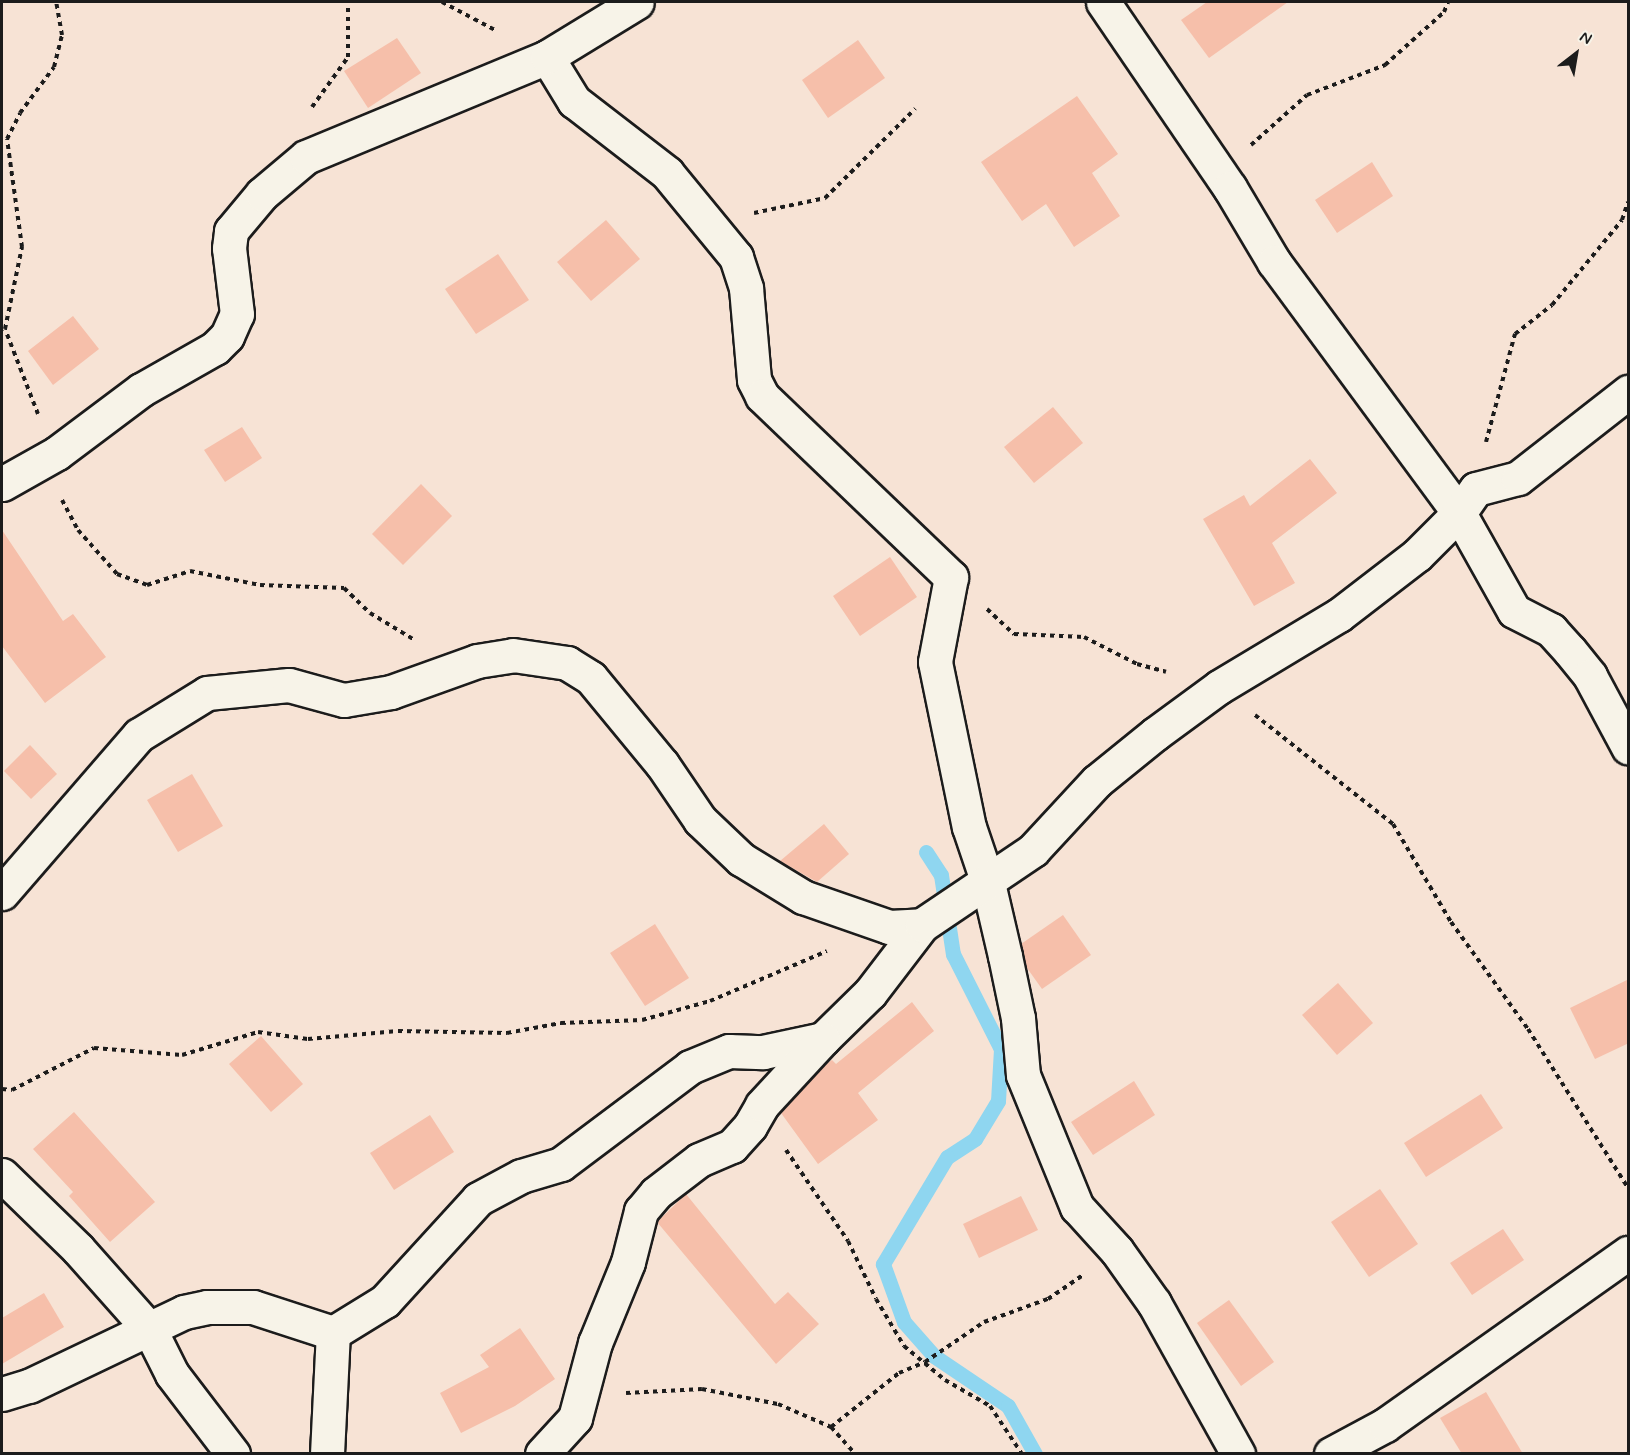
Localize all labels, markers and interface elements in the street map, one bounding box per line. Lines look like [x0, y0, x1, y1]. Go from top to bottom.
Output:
north arrow [1546, 24, 1606, 84]
text: N [1576, 26, 1596, 50]

